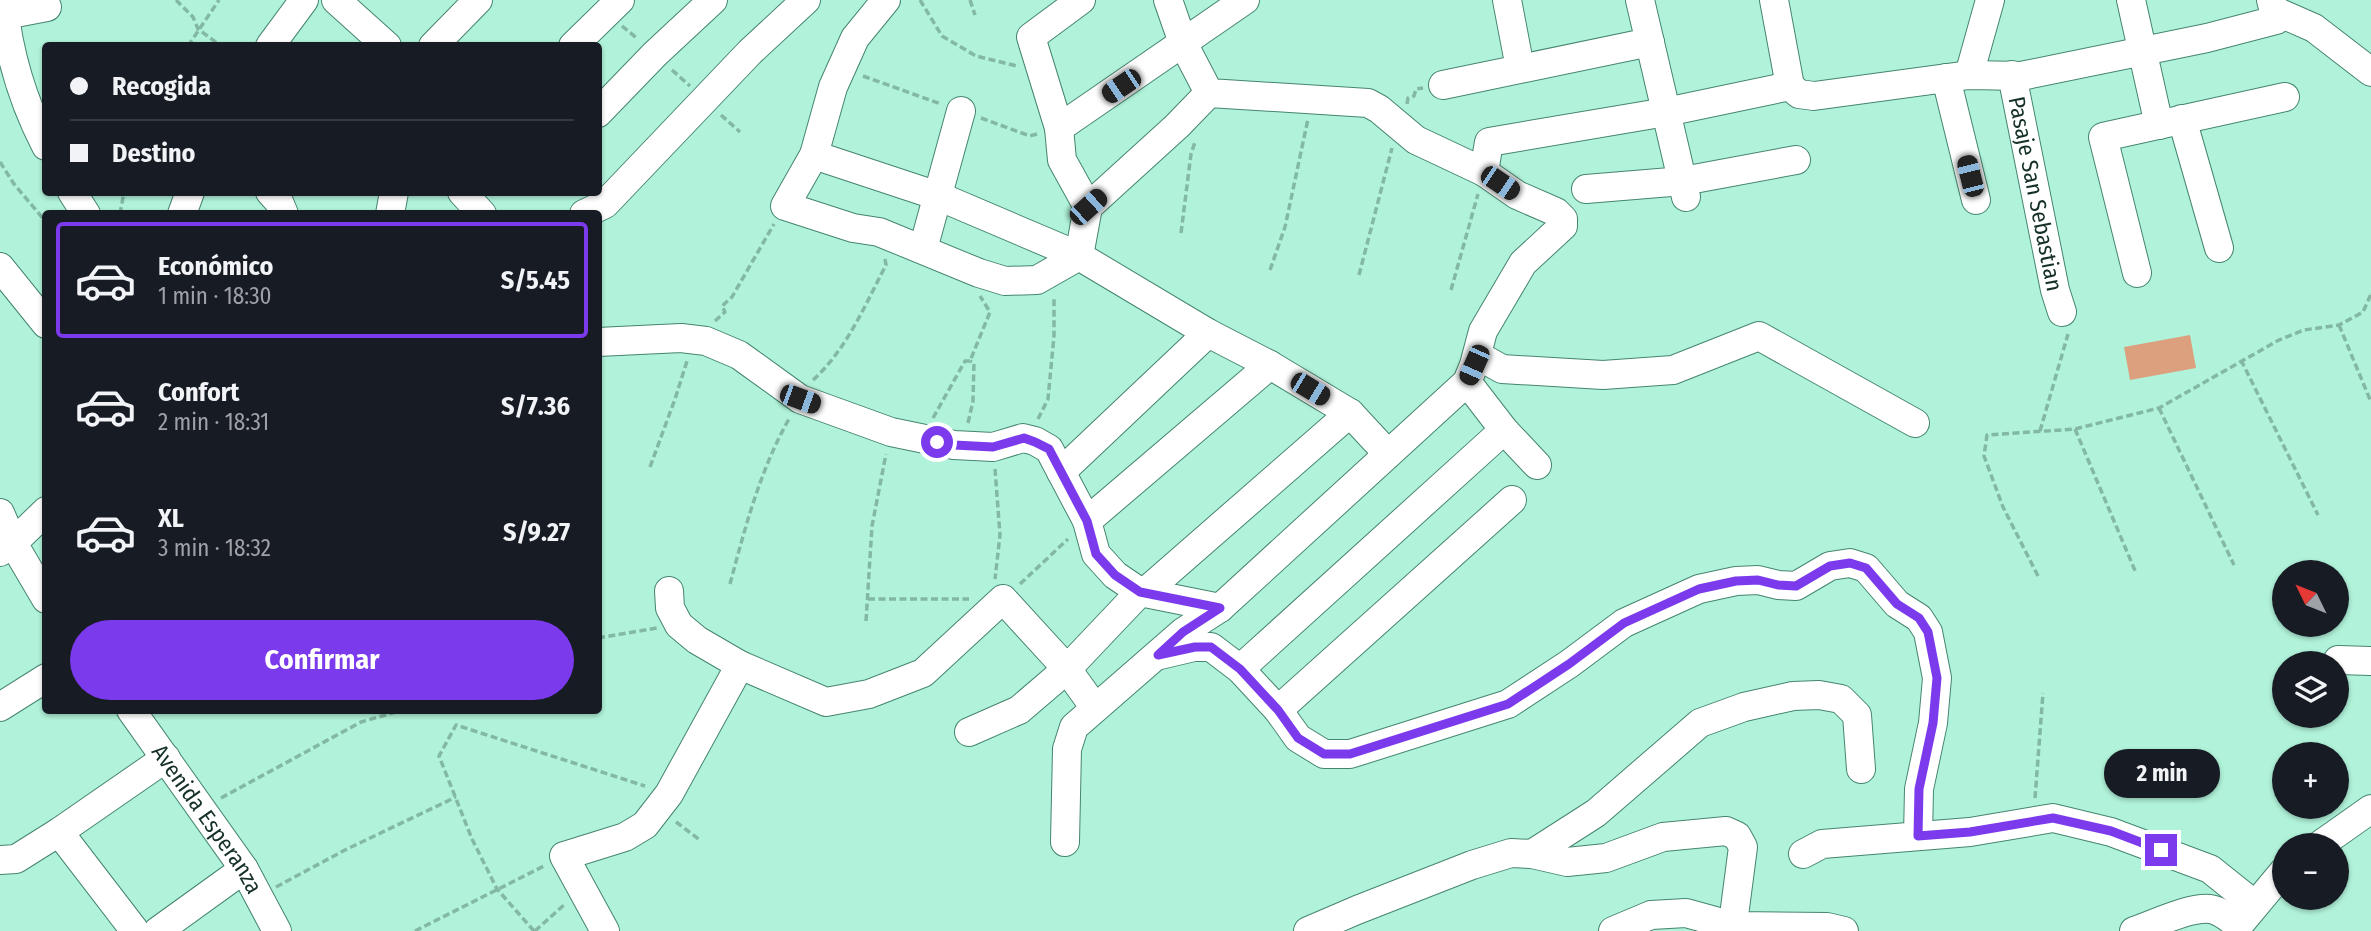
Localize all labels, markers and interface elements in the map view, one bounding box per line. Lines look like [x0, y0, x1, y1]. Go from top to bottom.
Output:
car [1098, 66, 1145, 106]
text: Recogida [112, 71, 211, 102]
street label: Pasaje San Sebastian [2003, 94, 2069, 293]
text: Destino [112, 138, 195, 169]
car [1955, 153, 1986, 199]
car [1477, 163, 1524, 203]
car [1066, 185, 1111, 229]
icon: car [74, 249, 137, 312]
text: Económico [158, 251, 273, 282]
text: S/5.45 [501, 265, 570, 296]
text: 1 min · 18:30 [158, 282, 272, 310]
car [1456, 342, 1493, 388]
car [1287, 369, 1334, 409]
icon: car [74, 375, 137, 438]
text: Confort [158, 377, 239, 408]
car [777, 382, 824, 416]
text: S/7.36 [501, 391, 570, 422]
text: 2 min · 18:31 [158, 408, 269, 436]
route start [921, 426, 953, 458]
icon: car [74, 501, 137, 564]
text: XL [158, 503, 184, 534]
text: S/9.27 [503, 517, 570, 548]
text: 3 min · 18:32 [158, 534, 271, 562]
north arrow [2272, 560, 2348, 637]
map controls [2272, 560, 2349, 910]
button: Confirmar [70, 620, 574, 700]
button: layers [2272, 651, 2349, 728]
street label: Avenida Esperanza [146, 739, 268, 898]
button: + [2272, 742, 2349, 819]
callout: 2 min [2103, 748, 2219, 798]
text: 2 min [2137, 759, 2188, 787]
button: − [2272, 833, 2349, 910]
route end [2145, 834, 2177, 866]

